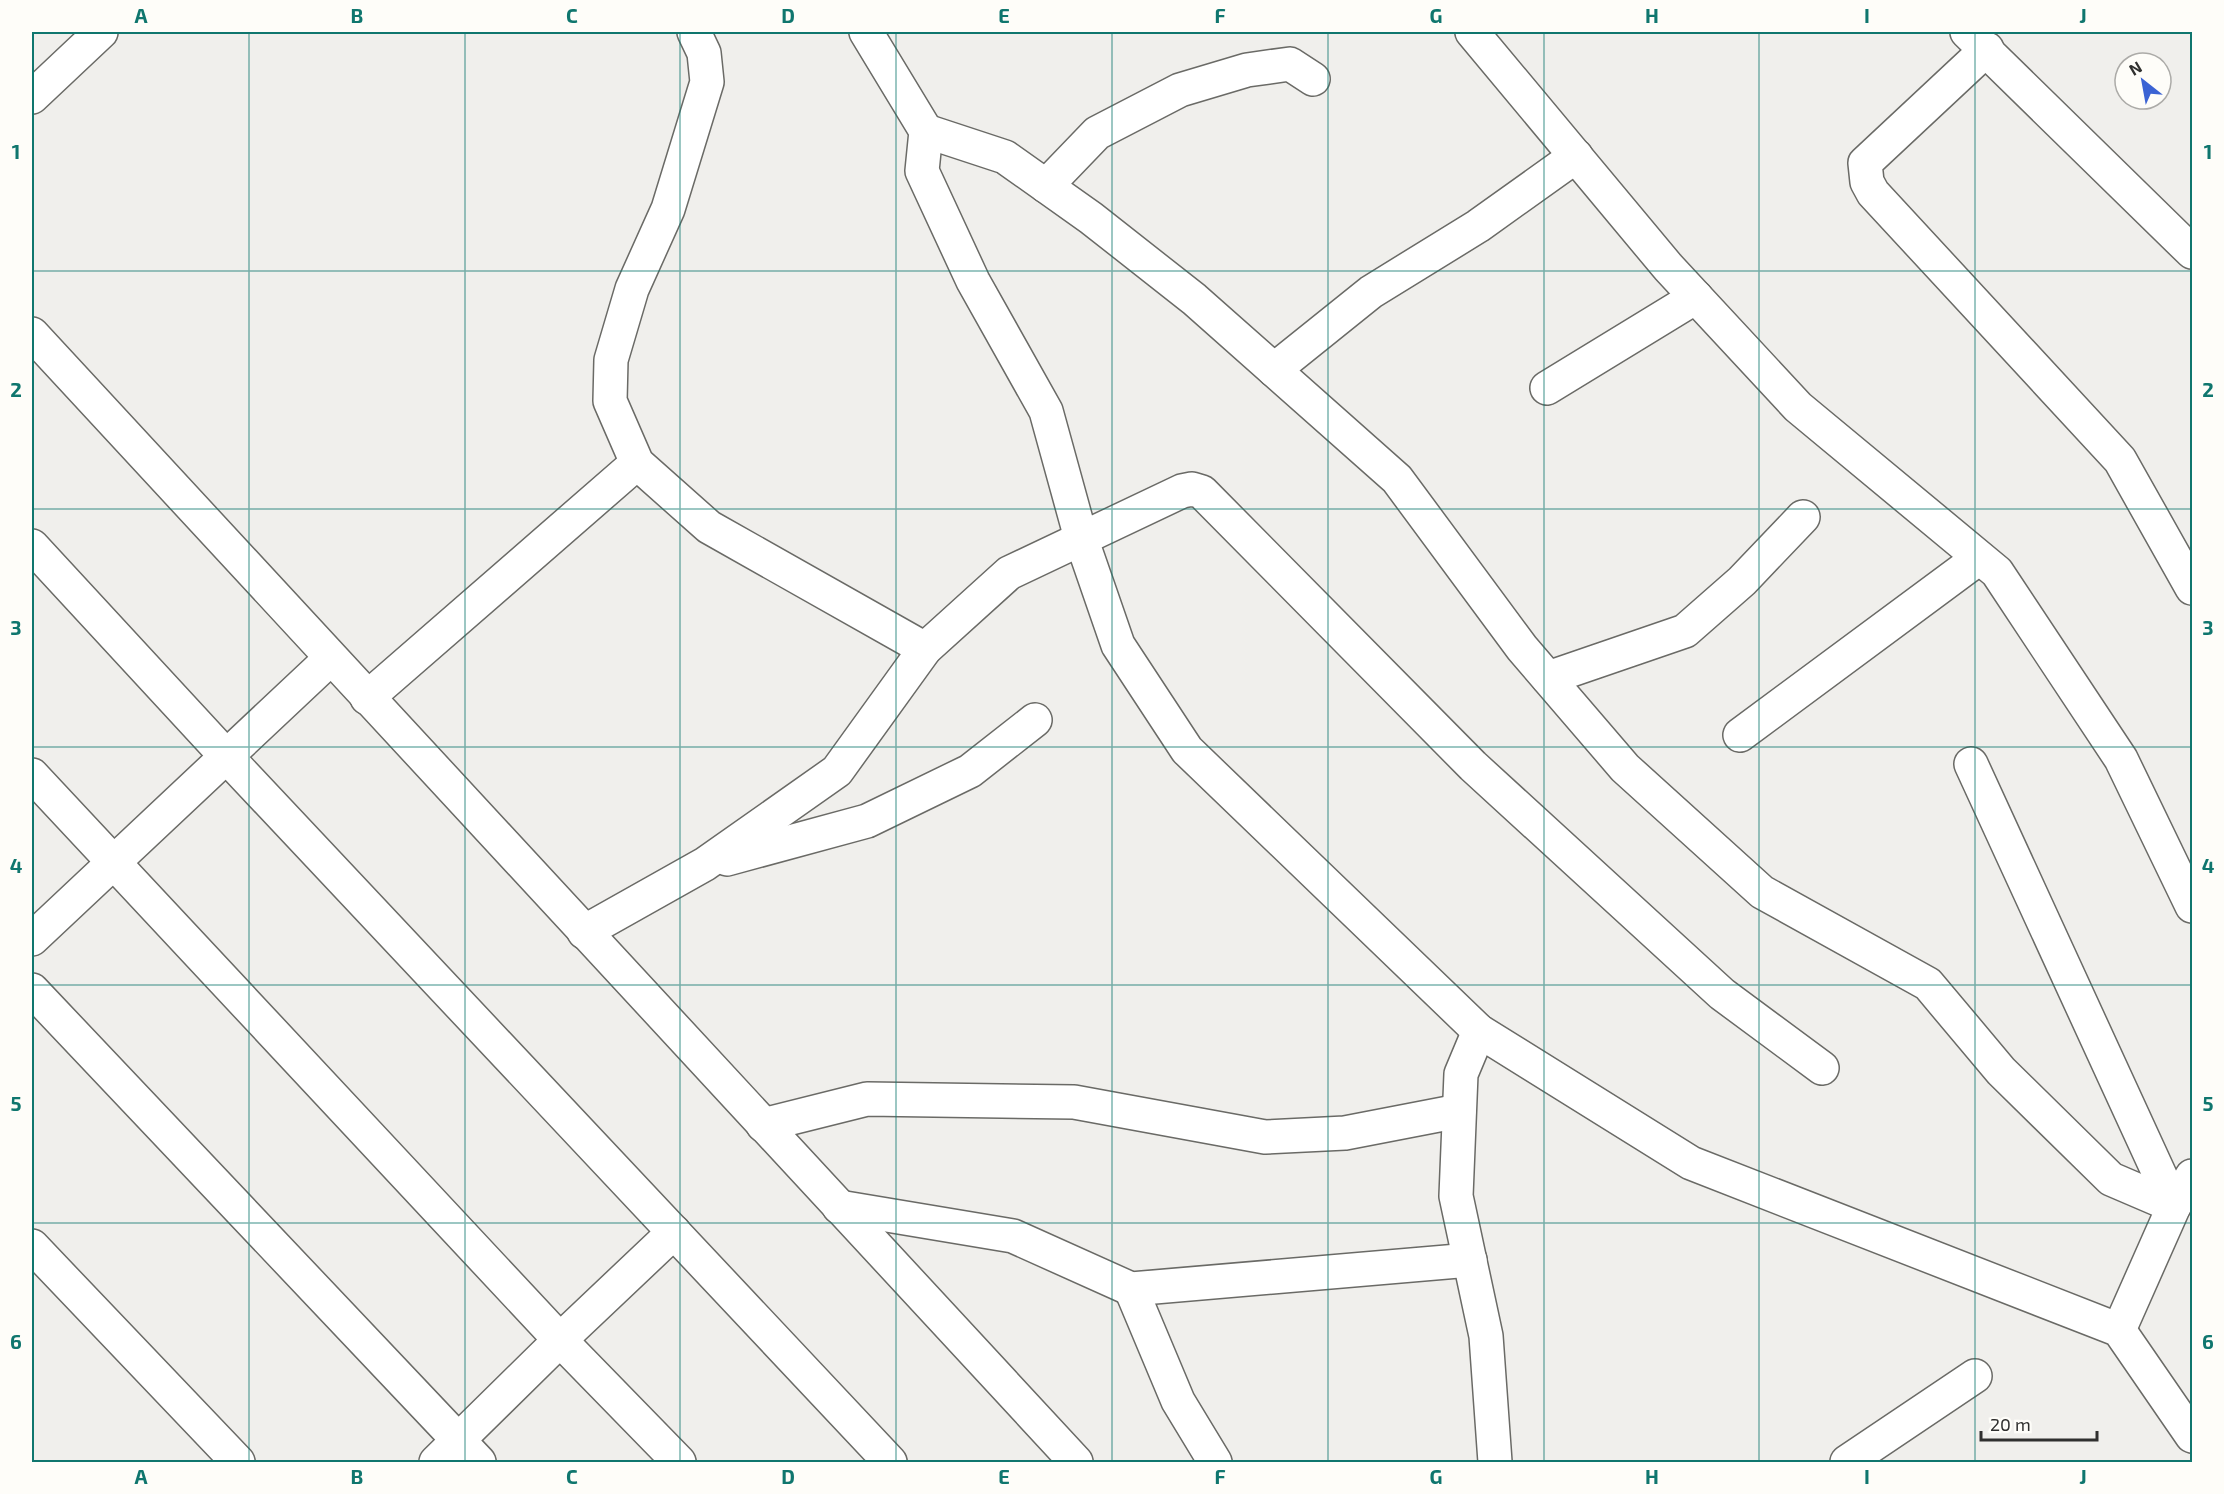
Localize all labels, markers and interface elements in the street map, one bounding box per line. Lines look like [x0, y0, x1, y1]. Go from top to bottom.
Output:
text: A [134, 3, 148, 27]
text: B [351, 3, 363, 27]
text: C [566, 3, 578, 27]
text: D [781, 3, 795, 27]
text: E [998, 3, 1010, 27]
text: F [1214, 3, 1226, 27]
text: G [1430, 3, 1442, 27]
text: H [1645, 3, 1659, 27]
text: I [1864, 3, 1870, 27]
text: J [2079, 3, 2087, 27]
north arrow [2113, 51, 2173, 111]
text: N [2125, 57, 2145, 79]
text: 1 [12, 139, 20, 163]
text: 1 [2204, 139, 2212, 163]
text: 2 [10, 377, 22, 401]
text: 2 [2202, 377, 2214, 401]
text: 3 [10, 615, 22, 639]
text: 3 [2202, 615, 2214, 639]
text: 4 [10, 853, 23, 877]
text: 4 [2202, 853, 2215, 877]
text: 5 [10, 1091, 22, 1115]
text: 5 [2202, 1091, 2214, 1115]
text: 6 [10, 1329, 22, 1353]
text: 6 [2202, 1329, 2214, 1353]
scale bar [1981, 1404, 2096, 1442]
text: 20 m [1990, 1413, 2031, 1435]
text: A [134, 1464, 148, 1488]
text: B [351, 1464, 363, 1488]
text: C [566, 1464, 578, 1488]
text: D [781, 1464, 795, 1488]
text: E [998, 1464, 1010, 1488]
text: F [1214, 1464, 1226, 1488]
text: G [1430, 1464, 1442, 1488]
text: H [1645, 1464, 1659, 1488]
text: I [1864, 1464, 1870, 1488]
text: J [2079, 1464, 2087, 1488]

